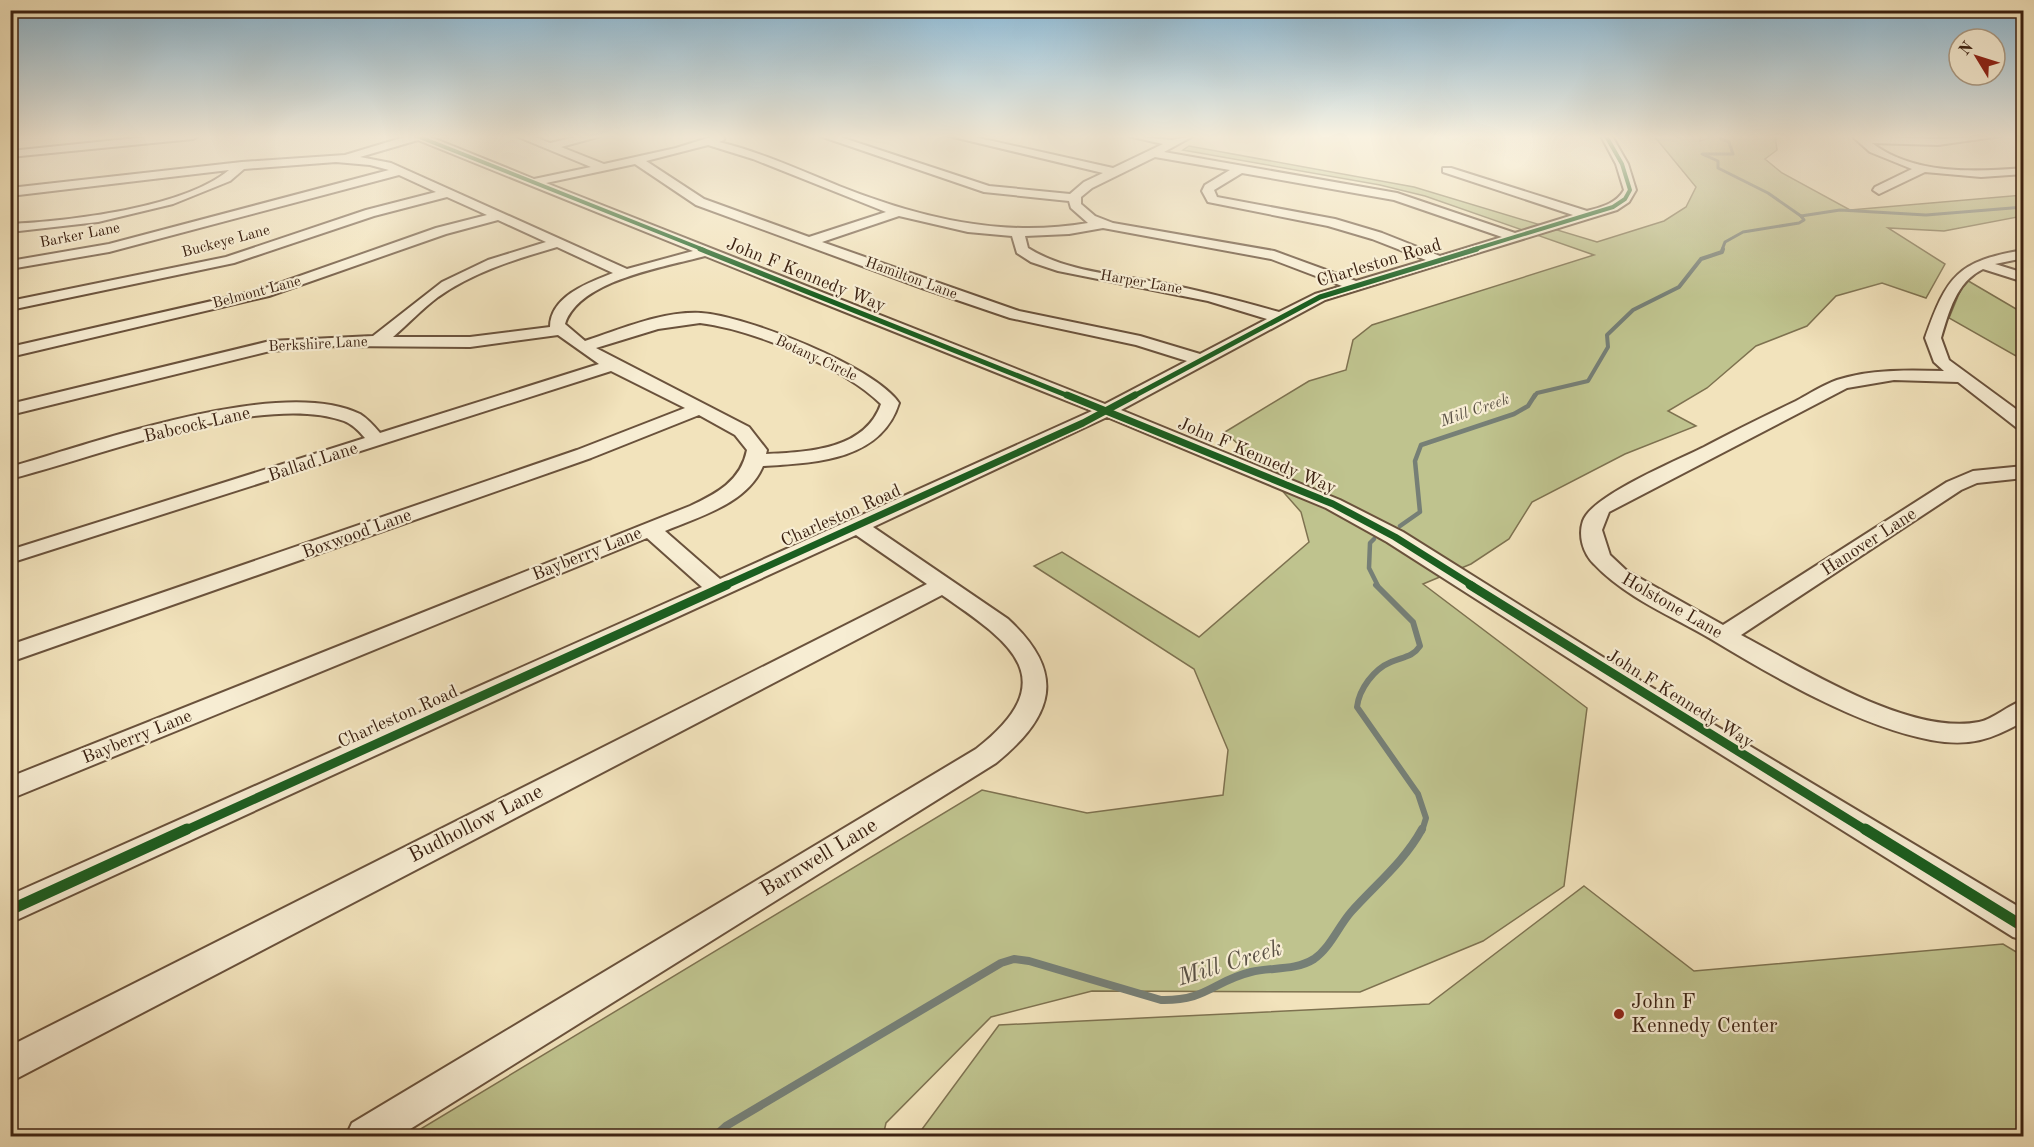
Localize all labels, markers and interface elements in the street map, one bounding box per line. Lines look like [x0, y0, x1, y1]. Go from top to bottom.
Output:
north arrow [1947, 27, 2007, 87]
text: N [1957, 39, 1977, 59]
street label: Barker Lane [39, 221, 121, 251]
street label: Buckeye Lane [180, 223, 272, 261]
street label: John F Kennedy Way [724, 235, 889, 315]
street label: Charleston Road [1315, 236, 1443, 290]
street label: Hamilton Lane [863, 255, 959, 303]
street label: Harper Lane [1099, 268, 1183, 298]
street label: Belmont Lane [211, 274, 303, 312]
street label: Botany Circle [773, 334, 859, 385]
street label: Berkshire Lane [268, 335, 368, 355]
water label: Mill Creek [1437, 392, 1512, 431]
street label: Babcock Lane [142, 404, 252, 446]
street label: John F Kennedy Way [1175, 415, 1339, 498]
street label: Ballad Lane [266, 439, 360, 485]
street label: Charleston Road [778, 482, 904, 550]
street label: Hanover Lane [1818, 505, 1920, 579]
street label: Boxwood Lane [300, 506, 414, 562]
street label: Bayberry Lane [530, 524, 644, 584]
street label: Holstone Lane [1619, 570, 1725, 642]
street label: John F Kennedy Way [1603, 646, 1757, 752]
street label: Charleston Road [335, 683, 461, 751]
street label: Bayberry Lane [80, 707, 194, 767]
street label: Budhollow Lane [406, 781, 546, 867]
street label: Barnwell Lane [757, 815, 881, 901]
water label: Mill Creek [1174, 937, 1285, 992]
place label: John F Kennedy Center [1631, 992, 1778, 1037]
marker: John F Kennedy Center [1612, 1007, 1626, 1021]

